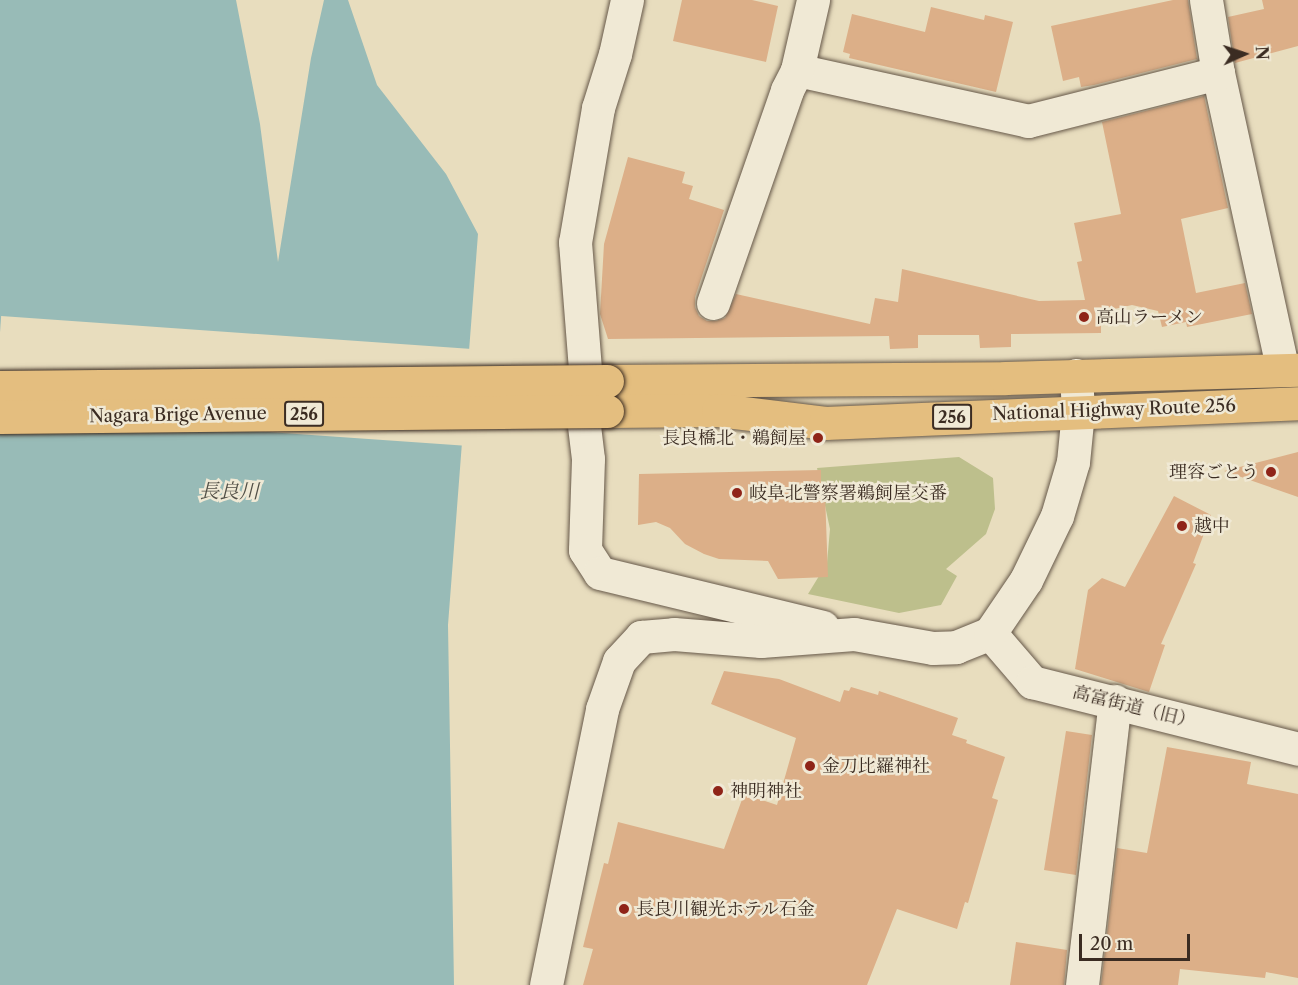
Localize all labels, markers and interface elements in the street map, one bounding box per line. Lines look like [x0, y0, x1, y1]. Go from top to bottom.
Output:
north arrow [1214, 24, 1274, 84]
text: N [1252, 46, 1272, 61]
place label: 高山ラーメン [1096, 306, 1204, 328]
marker: 高山ラーメン [1077, 310, 1091, 324]
street label: National Highway Route 256 [992, 395, 1236, 425]
road number: 256 [283, 401, 325, 427]
street label: Nagara Brige Avenue [89, 403, 267, 427]
road number: 256 [931, 404, 973, 430]
place label: 長良橋北・鵜飼屋 [662, 427, 806, 449]
marker: 長良橋北・鵜飼屋 [811, 431, 825, 445]
place label: 理容ごとう [1169, 461, 1259, 483]
marker: 理容ごとう [1264, 465, 1278, 479]
water label: 長良川 [199, 479, 259, 503]
place label: 岐阜北警察署鵜飼屋交番 [749, 482, 947, 504]
marker: 岐阜北警察署鵜飼屋交番 [730, 486, 744, 500]
place label: 越中 [1194, 515, 1230, 537]
marker: 越中 [1175, 519, 1189, 533]
street label: 高富街道（旧） [1070, 681, 1198, 733]
place label: 金刀比羅神社 [822, 755, 930, 777]
marker: 金刀比羅神社 [803, 759, 817, 773]
place label: 神明神社 [730, 780, 802, 802]
marker: 神明神社 [711, 784, 725, 798]
place label: 長良川観光ホテル石金 [636, 898, 816, 920]
marker: 長良川観光ホテル石金 [617, 902, 631, 916]
scale bar [1082, 922, 1193, 960]
text: 20 m [1090, 933, 1133, 955]

